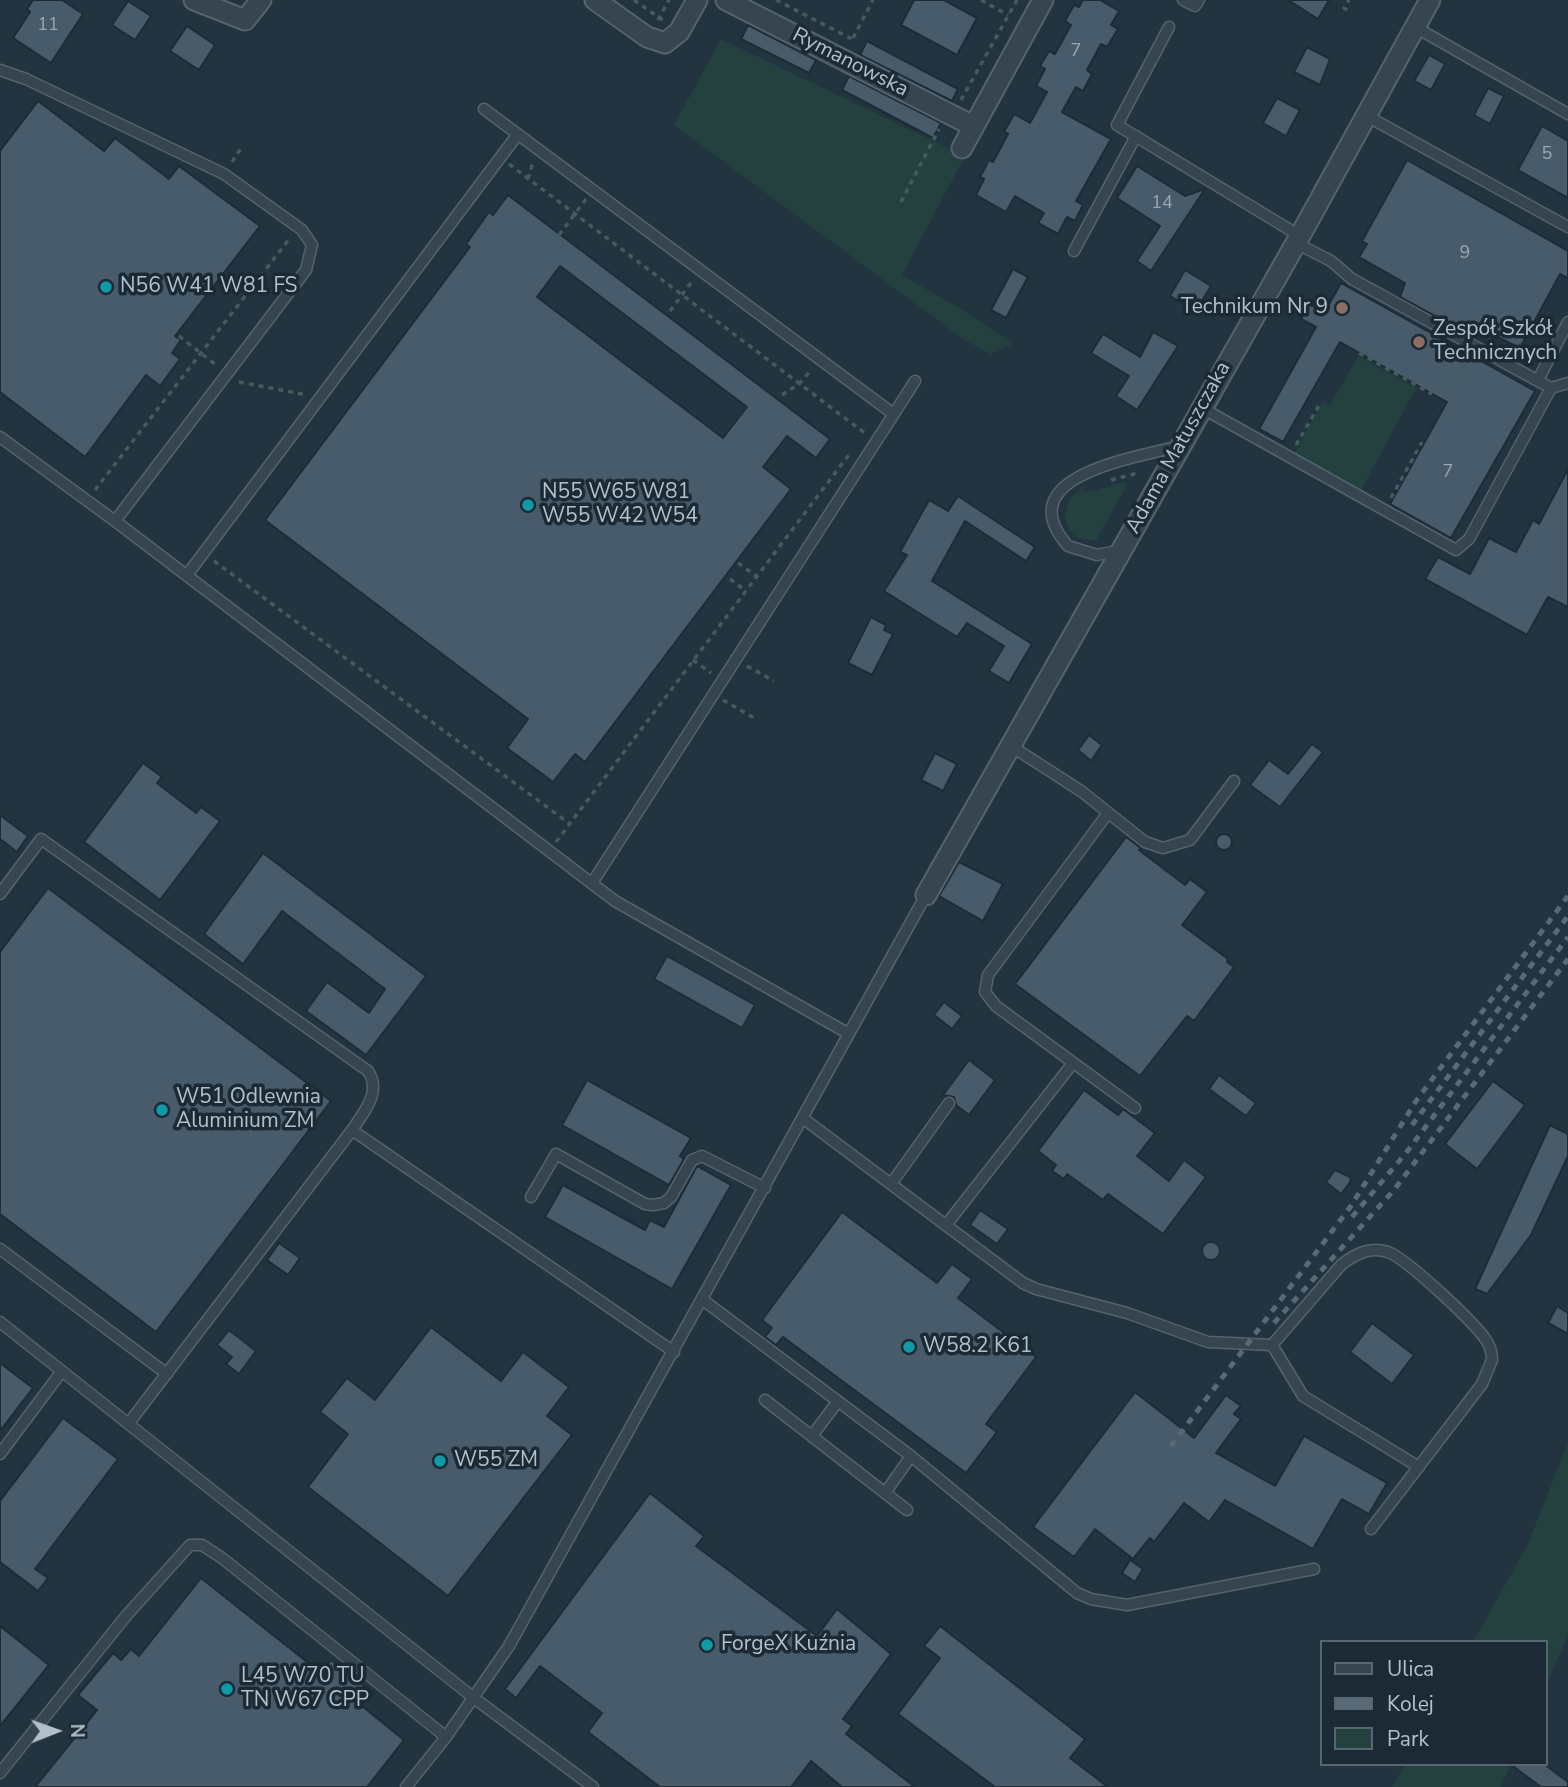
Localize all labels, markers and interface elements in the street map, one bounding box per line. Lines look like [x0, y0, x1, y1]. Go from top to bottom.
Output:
house number: 11 [37, 15, 59, 37]
street label: Rymanowska [788, 23, 912, 103]
house number: 7 [1071, 41, 1081, 63]
house number: 5 [1542, 144, 1552, 166]
house number: 14 [1151, 193, 1173, 215]
house number: 9 [1460, 243, 1470, 265]
place label: N56 W41 W81 FS [120, 274, 298, 300]
marker: N56 W41 W81 FS [98, 279, 114, 295]
place label: Technikum Nr 9 [1181, 295, 1328, 321]
marker: Technikum Nr 9 [1334, 300, 1350, 316]
place label: Zespół Szkół Technicznych [1433, 317, 1557, 367]
marker: Zespół Szkół Technicznych [1411, 334, 1427, 350]
street label: Adama Matuszczaka [1121, 358, 1237, 538]
house number: 7 [1443, 462, 1453, 484]
place label: N55 W65 W81 W55 W42 W54 [542, 480, 698, 530]
marker: N55 W65 W81 W55 W42 W54 [520, 497, 536, 513]
place label: W51 Odlewnia Aluminium ZM [176, 1085, 321, 1135]
marker: W51 Odlewnia Aluminium ZM [154, 1102, 170, 1118]
place label: W58.2 K61 [923, 1334, 1032, 1360]
marker: W58.2 K61 [901, 1339, 917, 1355]
place label: W55 ZM [454, 1448, 538, 1474]
marker: W55 ZM [432, 1453, 448, 1469]
place label: ForgeX Kuźnia [721, 1632, 856, 1658]
marker: ForgeX Kuźnia [699, 1637, 715, 1653]
legend [1320, 1640, 1547, 1766]
text: Ulica [1387, 1655, 1434, 1683]
place label: L45 W70 TU TN W67 CPP [241, 1664, 369, 1714]
marker: L45 W70 TU TN W67 CPP [219, 1681, 235, 1697]
text: Kolej [1387, 1690, 1434, 1718]
north arrow [21, 1696, 91, 1766]
text: N [64, 1723, 90, 1738]
text: Park [1387, 1725, 1429, 1753]

